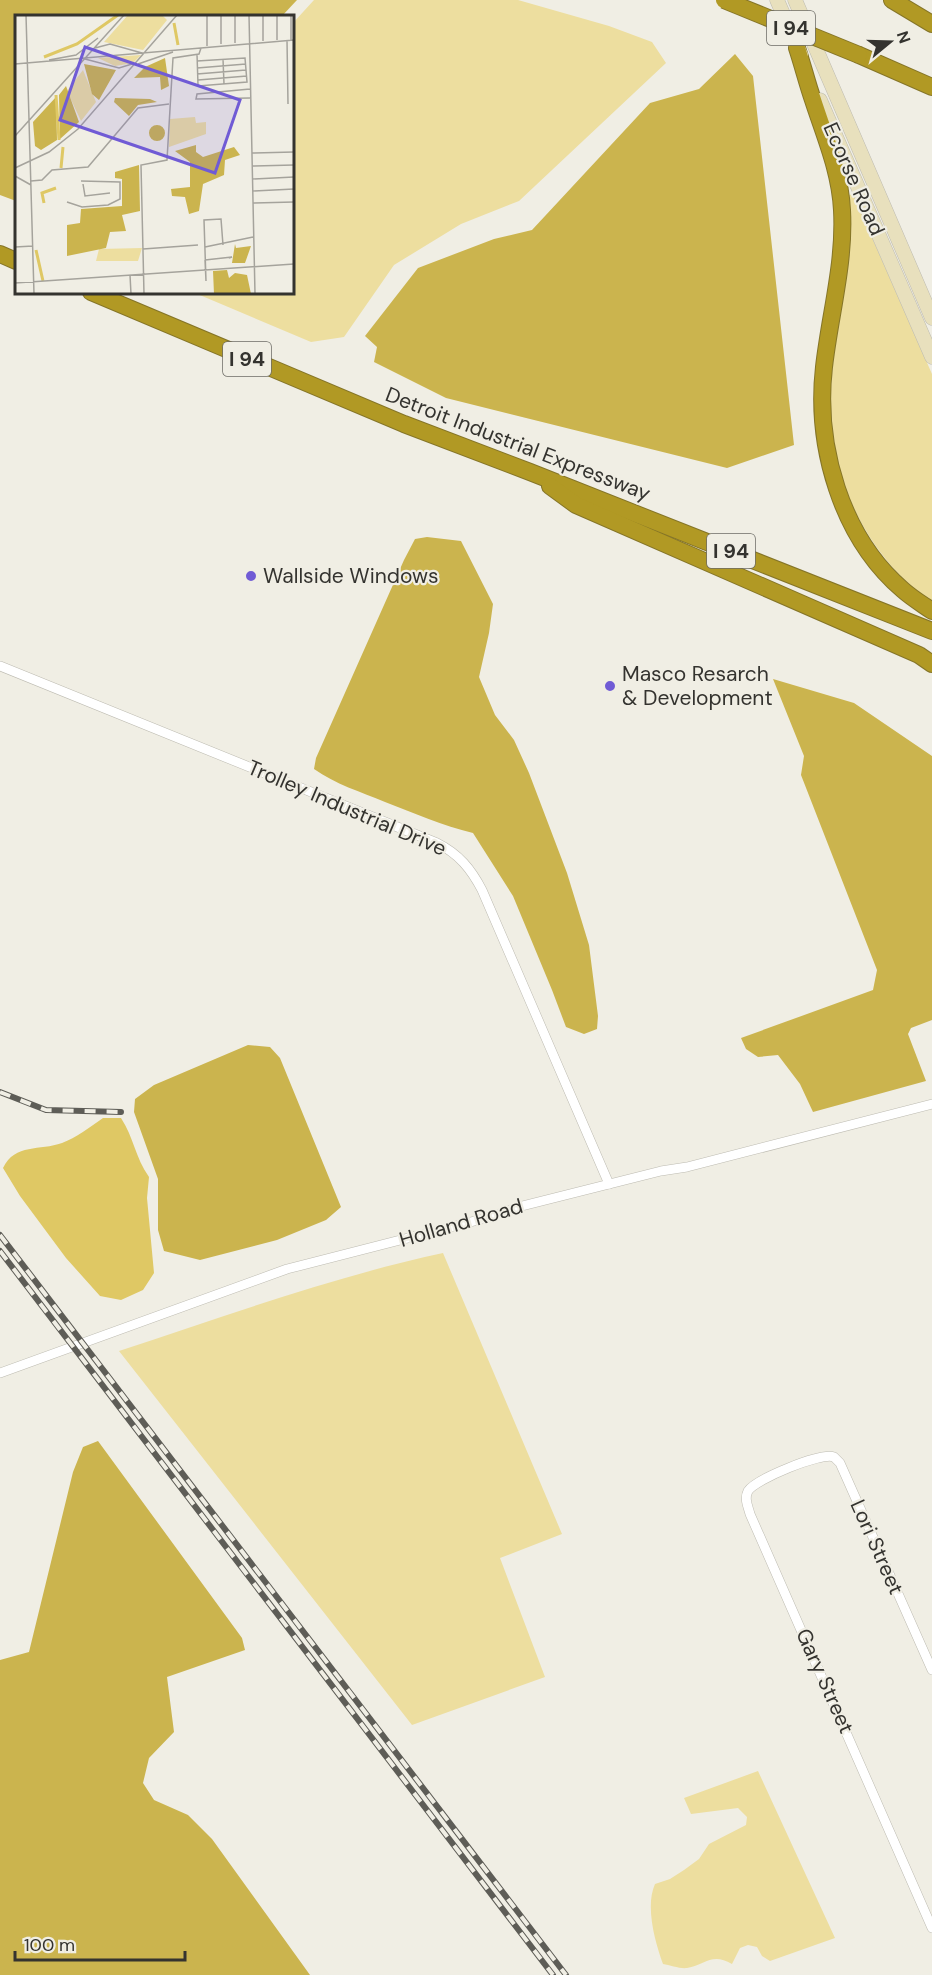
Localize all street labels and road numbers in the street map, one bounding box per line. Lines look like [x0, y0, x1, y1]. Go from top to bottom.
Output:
road number: I 94 [767, 11, 815, 45]
street label: Ecorse Road [817, 118, 891, 240]
road number: I 94 [223, 342, 271, 376]
street label: Detroit Industrial Expressway [381, 380, 655, 508]
road number: I 94 [707, 534, 755, 568]
street label: Trolley Industrial Drive [243, 753, 451, 863]
street label: Holland Road [396, 1192, 526, 1254]
street label: Lori Street [844, 1495, 910, 1599]
street label: Gary Street [789, 1624, 861, 1738]

